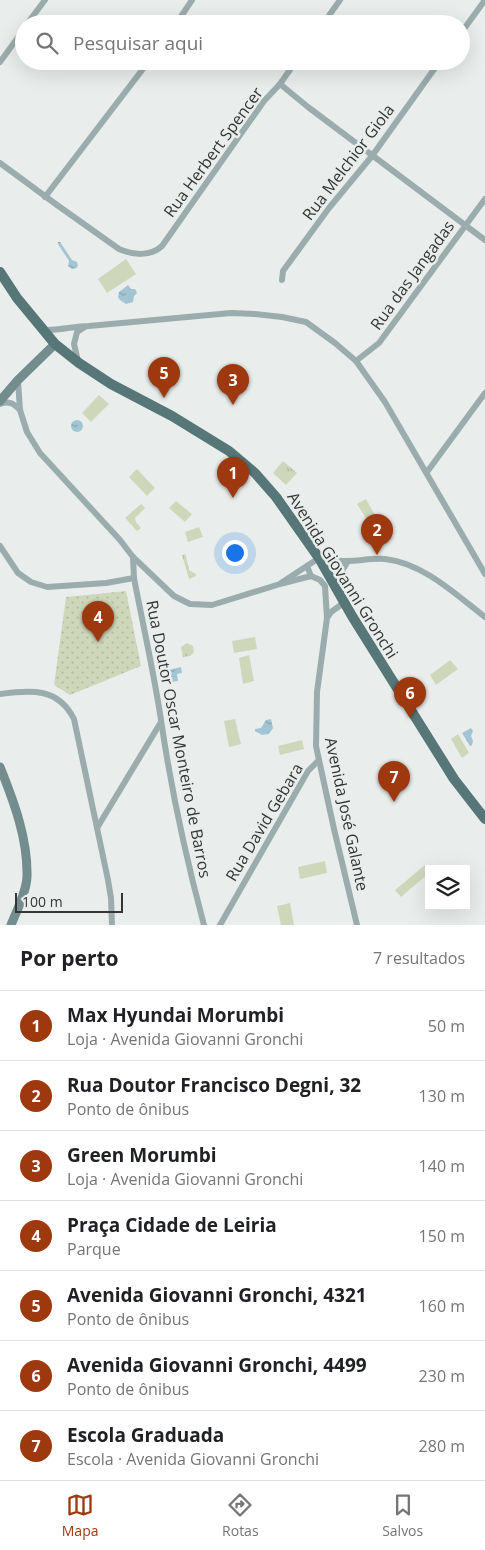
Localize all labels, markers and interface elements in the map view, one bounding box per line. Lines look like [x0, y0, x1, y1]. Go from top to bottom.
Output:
search box [15, 15, 470, 70]
icon: search [33, 29, 61, 57]
text: Pesquisar aqui [73, 30, 203, 56]
street label: Rua Herbert Spencer [158, 82, 268, 221]
street label: Rua Melchior Giola [297, 99, 399, 225]
street label: Rua das Jangadas [365, 216, 459, 334]
pin: 5 [148, 357, 180, 398]
pin: 3 [217, 364, 249, 405]
pin: 1 [217, 457, 249, 498]
street label: Avenida Giovanni Gronchi [283, 487, 403, 663]
pin: 2 [361, 514, 393, 555]
your location [222, 540, 248, 566]
street label: Rua Doutor Oscar Monteiro de Barros [141, 598, 217, 880]
pin: 4 [82, 601, 114, 642]
pin: 6 [394, 677, 426, 718]
street label: Avenida José Galante [320, 735, 374, 893]
street label: Rua David Gebara [220, 759, 308, 885]
pin: 7 [378, 761, 410, 802]
map controls [425, 865, 470, 910]
button: layers [425, 865, 470, 910]
scale bar [15, 890, 122, 913]
text: 100 m [22, 892, 63, 911]
text: Por perto [20, 944, 119, 972]
text: 7 resultados [373, 947, 465, 969]
text: Max Hyundai Morumbi [67, 1002, 284, 1028]
text: 1 [31, 1015, 41, 1037]
text: 50 m [428, 1015, 465, 1037]
text: Loja · Avenida Giovanni Gronchi [67, 1028, 303, 1050]
text: Rua Doutor Francisco Degni, 32 [67, 1072, 361, 1098]
text: 2 [31, 1085, 41, 1107]
text: 130 m [419, 1085, 465, 1107]
text: Ponto de ônibus [67, 1098, 189, 1120]
text: Green Morumbi [67, 1142, 217, 1168]
text: 3 [31, 1155, 41, 1177]
text: 140 m [419, 1155, 465, 1177]
text: Loja · Avenida Giovanni Gronchi [67, 1168, 303, 1190]
text: Praça Cidade de Leiria [67, 1212, 277, 1238]
text: 4 [31, 1225, 41, 1247]
text: 150 m [419, 1225, 465, 1247]
text: Parque [67, 1238, 121, 1260]
text: Avenida Giovanni Gronchi, 4321 [67, 1282, 367, 1308]
text: 5 [31, 1295, 41, 1317]
text: 160 m [419, 1295, 465, 1317]
text: Ponto de ônibus [67, 1308, 189, 1330]
text: Avenida Giovanni Gronchi, 4499 [67, 1352, 367, 1378]
text: 6 [31, 1365, 41, 1387]
text: 230 m [419, 1365, 465, 1387]
text: Ponto de ônibus [67, 1378, 189, 1400]
text: Escola Graduada [67, 1422, 224, 1448]
text: 7 [31, 1435, 41, 1457]
text: 280 m [419, 1435, 465, 1457]
text: Escola · Avenida Giovanni Gronchi [67, 1448, 319, 1470]
tab: Mapa [62, 1491, 99, 1540]
tab: Rotas [222, 1491, 259, 1540]
tab: Salvos [382, 1491, 423, 1540]

